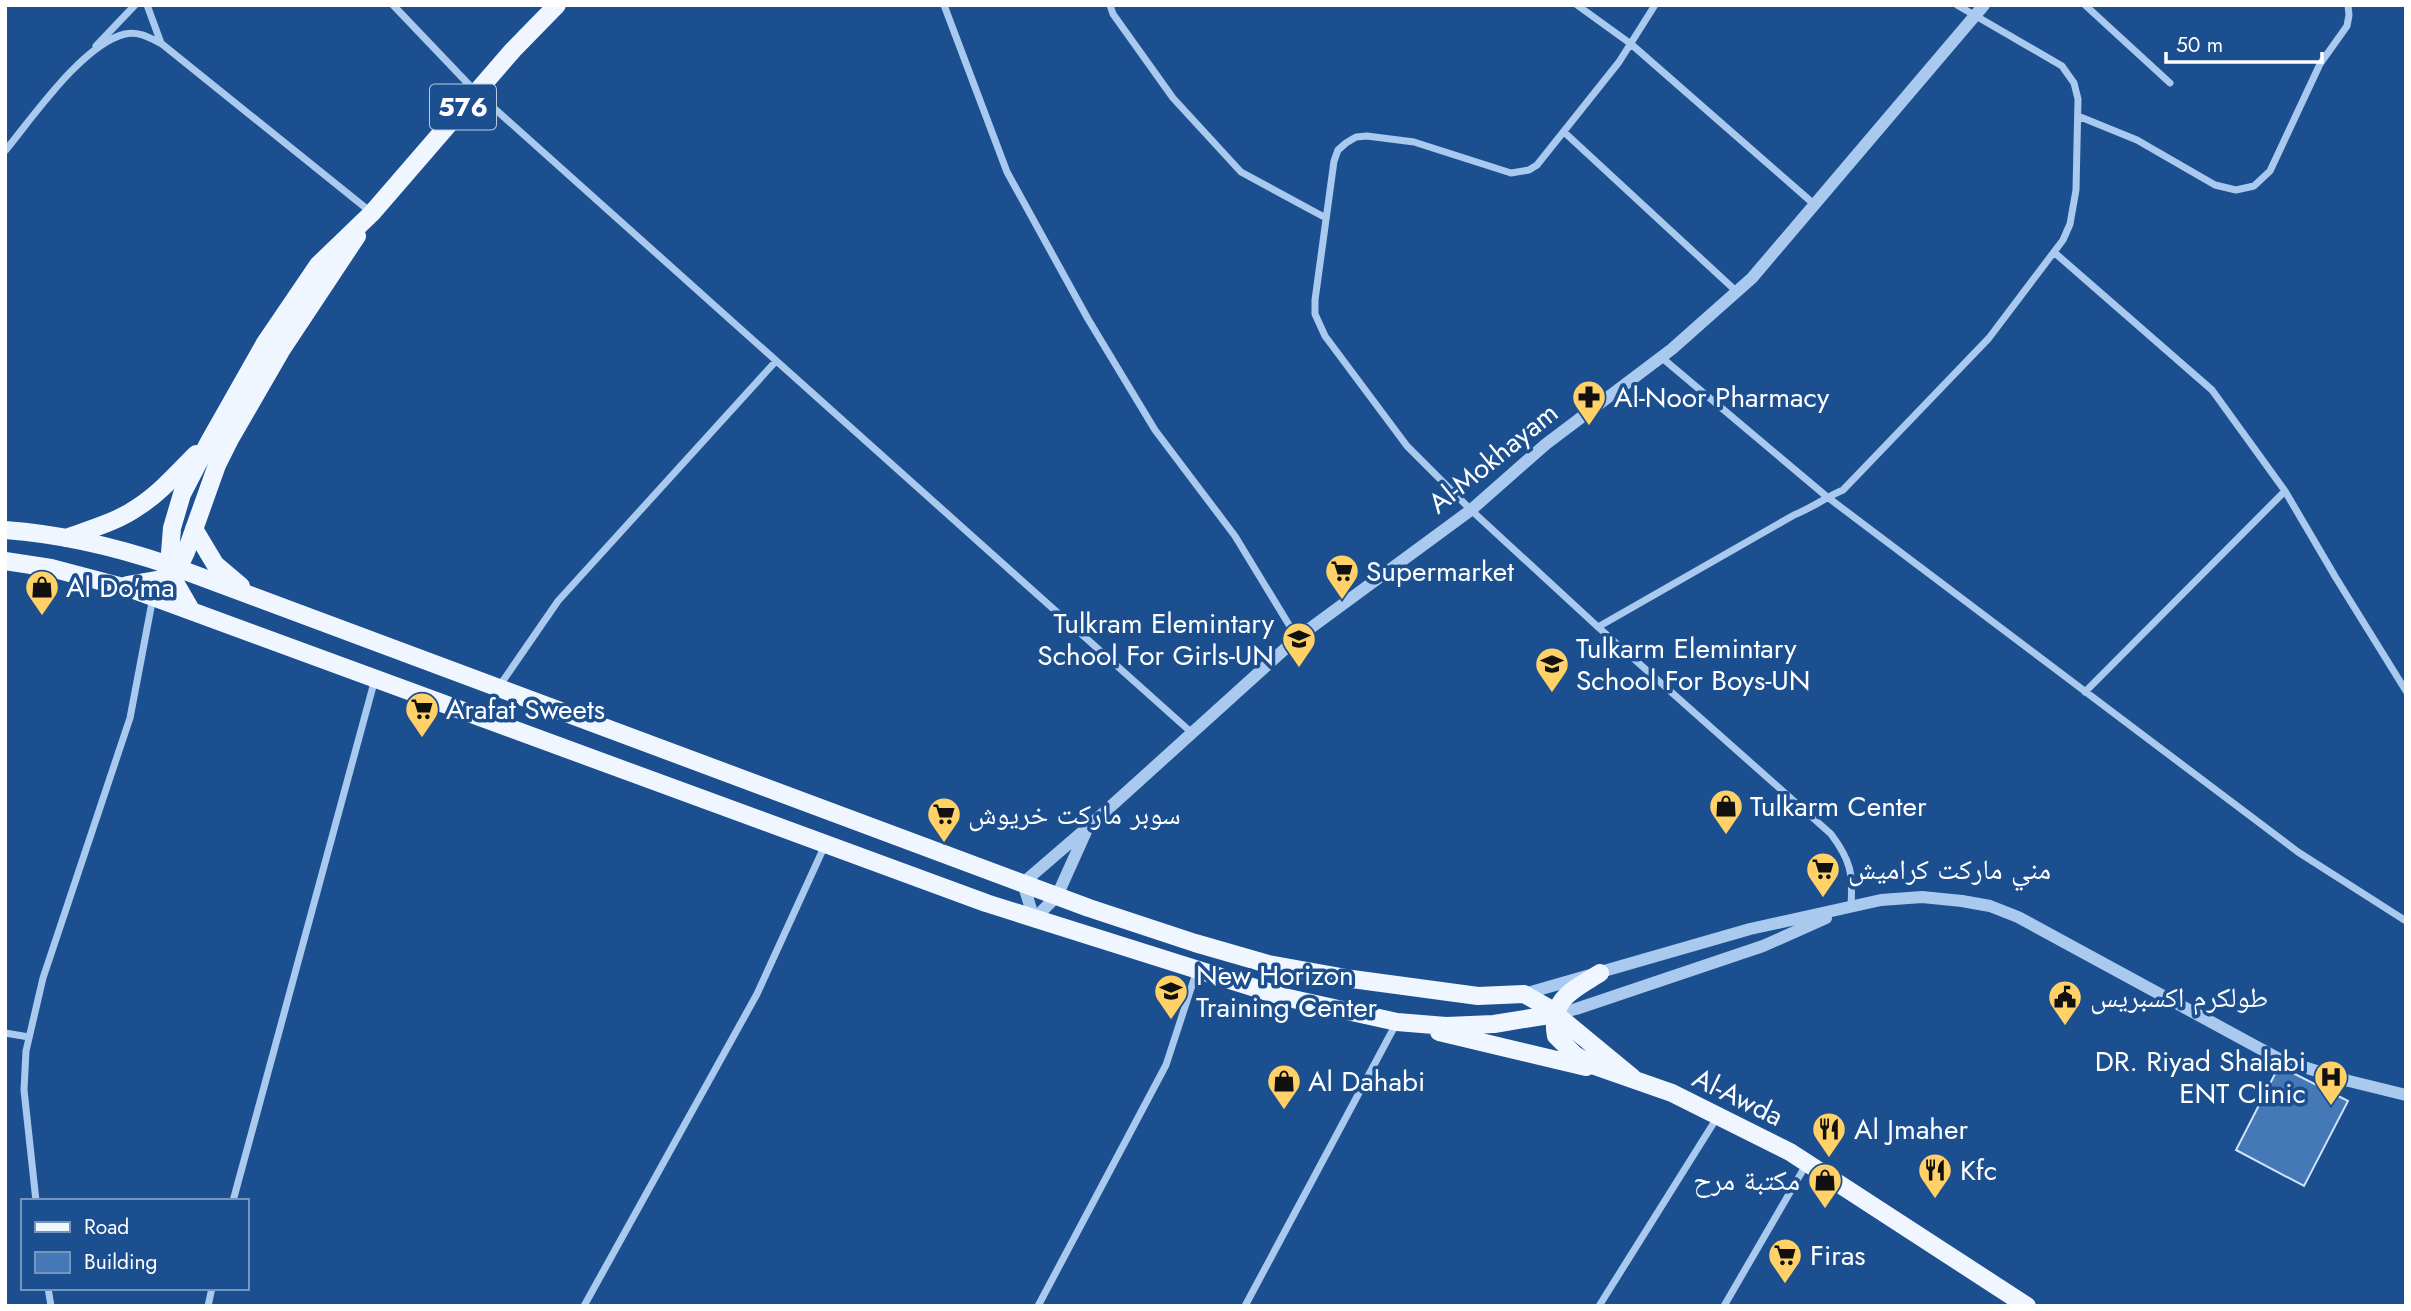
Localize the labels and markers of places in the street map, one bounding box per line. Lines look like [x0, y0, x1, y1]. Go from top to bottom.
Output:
place label: Al-Noor Pharmacy [1614, 377, 1830, 418]
pharmacy icon: Al-Noor Pharmacy [1570, 378, 1608, 427]
place label: Supermarket [1366, 551, 1514, 592]
supermarket icon: Supermarket [1323, 552, 1361, 601]
place label: Al Do'ma [66, 567, 175, 608]
shop icon: Al Do'ma [23, 568, 61, 617]
place label: Tulkram Elemintary School For Girls-UN [1037, 603, 1275, 676]
school or university icon: Tulkram Elemintary School For Girls-UN [1280, 620, 1318, 669]
place label: Tulkarm Elemintary School For Boys-UN [1576, 628, 1811, 701]
school or university icon: Tulkarm Elemintary School For Boys-UN [1533, 645, 1571, 694]
place label: Arafat Sweets [446, 689, 605, 730]
supermarket icon: Arafat Sweets [403, 690, 441, 739]
place label: Tulkarm Center [1750, 786, 1927, 827]
shop icon: Tulkarm Center [1707, 787, 1745, 836]
place label: سوبر ماركت خريوش [968, 794, 1181, 835]
supermarket icon: سوبر ماركت خريوش [925, 795, 963, 844]
place label: مني ماركت كراميش [1848, 849, 2051, 892]
supermarket icon: مني ماركت كراميش [1804, 850, 1842, 899]
place label: New Horizon Training Center [1196, 955, 1378, 1028]
school or university icon: New Horizon Training Center [1152, 972, 1190, 1021]
place label: طولكرم اكسبريس [2090, 977, 2268, 1018]
public building icon: طولكرم اكسبريس [2046, 978, 2084, 1027]
place label: DR. Riyad Shalabi ENT Clinic [2095, 1041, 2306, 1114]
hospital icon: DR. Riyad Shalabi ENT Clinic [2312, 1058, 2350, 1107]
place label: Al Dahabi [1308, 1061, 1425, 1102]
shop icon: Al Dahabi [1265, 1062, 1303, 1111]
place label: Al Jmaher [1854, 1109, 1968, 1150]
restaurant icon: Al Jmaher [1810, 1110, 1848, 1159]
place label: Kfc [1960, 1150, 1997, 1191]
restaurant icon: Kfc [1916, 1151, 1954, 1200]
place label: مكتبة مرح [1693, 1160, 1800, 1201]
shop icon: مكتبة مرح [1806, 1161, 1844, 1210]
place label: Firas [1810, 1235, 1866, 1276]
supermarket icon: Firas [1766, 1236, 1804, 1285]

